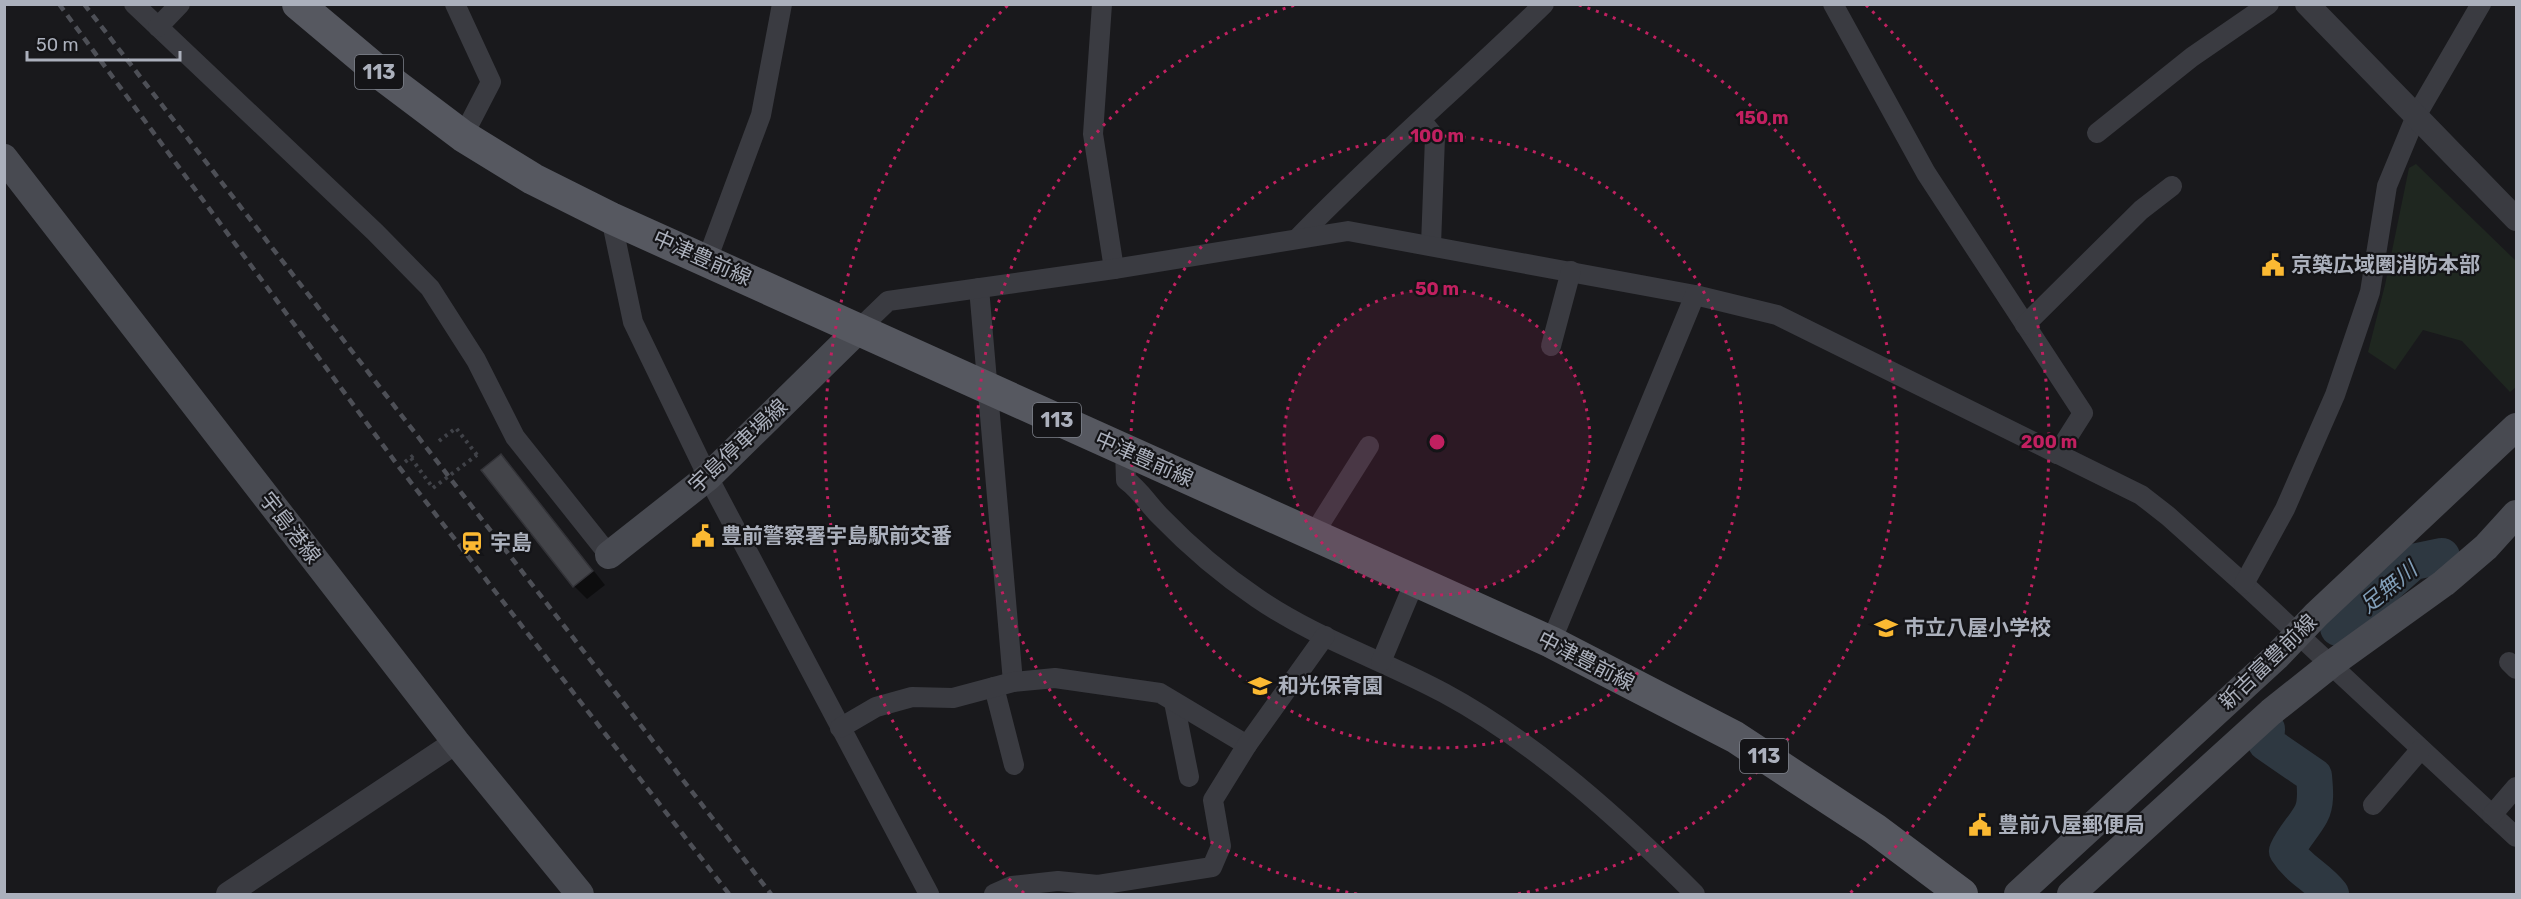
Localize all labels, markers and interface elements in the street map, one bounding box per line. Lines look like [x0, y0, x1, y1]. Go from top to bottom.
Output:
scale bar [27, 24, 180, 62]
text: 50 m [36, 34, 79, 56]
road number: 113 [355, 55, 403, 89]
text: 150 m [1735, 107, 1789, 129]
text: 100 m [1410, 125, 1464, 147]
street label: 中津豊前線 [649, 225, 755, 290]
public building icon: 京築広域圏消防本部 [2260, 252, 2286, 278]
place label: 京築広域圏消防本部 [2291, 252, 2480, 277]
text: 50 m [1415, 278, 1459, 300]
street label: 宇島停車場線 [683, 394, 792, 498]
road number: 113 [1033, 403, 1081, 437]
street label: 中津豊前線 [1091, 426, 1197, 491]
text: 200 m [2021, 431, 2077, 453]
centre of rings [1427, 432, 1447, 452]
street label: 宇島港線 [255, 487, 326, 568]
public building icon: 豊前警察署宇島駅前交番 [690, 523, 716, 549]
place label: 豊前警察署宇島駅前交番 [721, 523, 952, 548]
station icon: 宇島 [459, 530, 485, 556]
place label: 宇島 [490, 530, 532, 555]
water label: 足無川 [2354, 555, 2424, 619]
street label: 新吉富豊前線 [2214, 609, 2322, 714]
school or university icon: 市立八屋小学校 [1873, 615, 1899, 641]
place label: 市立八屋小学校 [1904, 615, 2051, 640]
street label: 中津豊前線 [1534, 626, 1639, 696]
school or university icon: 和光保育園 [1247, 673, 1273, 699]
place label: 和光保育園 [1278, 673, 1383, 698]
road number: 113 [1740, 739, 1788, 773]
public building icon: 豊前八屋郵便局 [1967, 812, 1993, 838]
place label: 豊前八屋郵便局 [1998, 812, 2145, 837]

